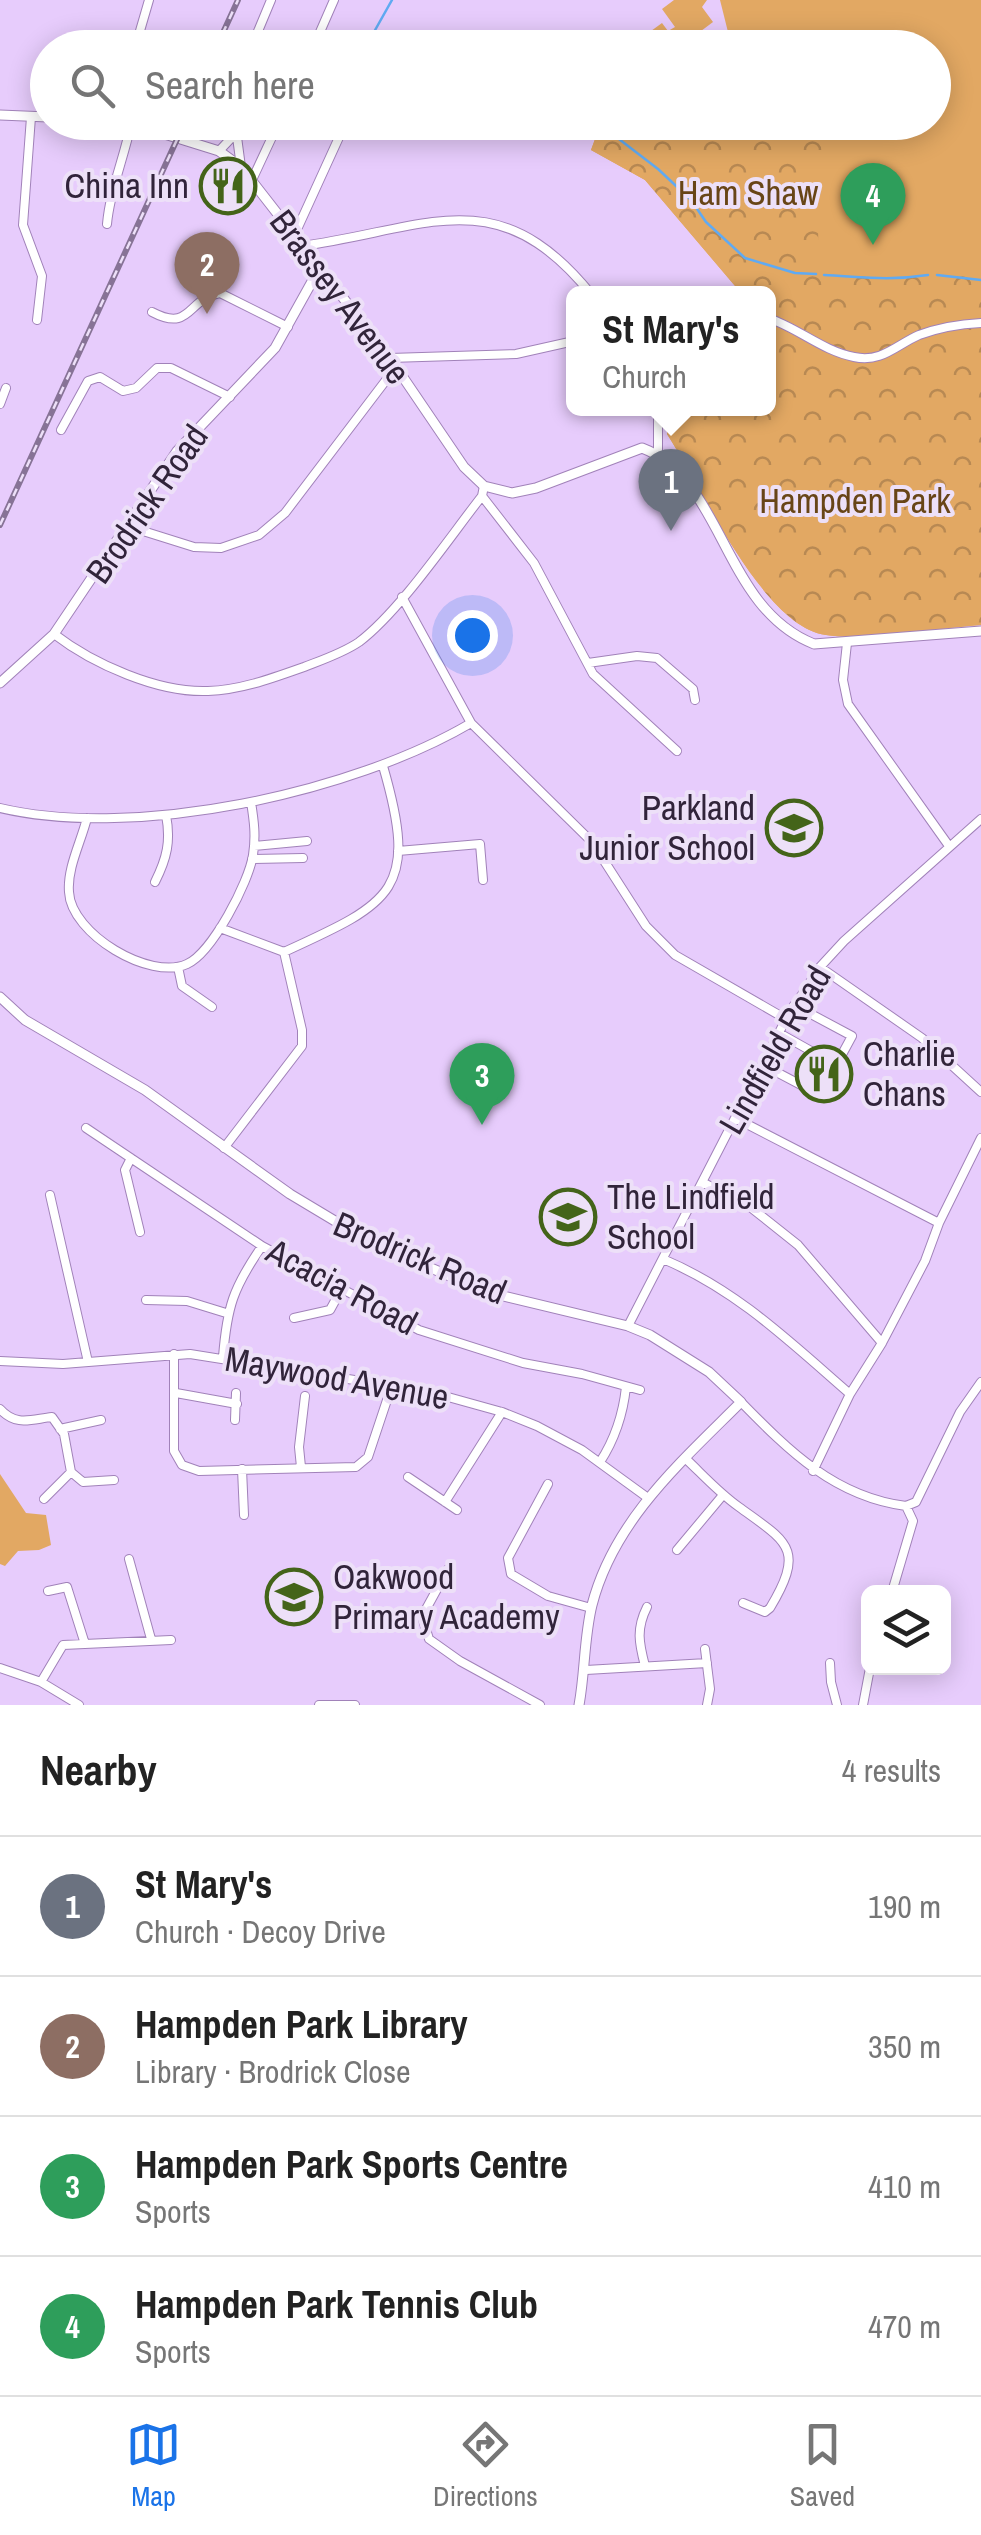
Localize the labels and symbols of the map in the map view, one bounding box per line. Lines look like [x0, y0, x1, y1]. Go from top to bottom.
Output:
restaurant icon: China Inn [198, 156, 258, 216]
place label: China Inn [65, 162, 189, 209]
pin: 4 [840, 162, 906, 245]
park label: Ham Shaw [678, 169, 818, 216]
street label: Brassey Avenue [259, 200, 421, 393]
pin: 2 [174, 232, 240, 314]
street label: Brodrick Road [75, 415, 218, 592]
pin: 1 [638, 448, 704, 531]
park label: Hampden Park [759, 477, 951, 524]
your location [447, 610, 498, 661]
place label: Parkland Junior School [580, 784, 755, 871]
school or university icon: Parkland Junior School [764, 798, 824, 858]
street label: Lindfield Road [708, 957, 842, 1142]
place label: Charlie Chans [863, 1030, 956, 1117]
pin: 3 [450, 1042, 514, 1125]
restaurant icon: Charlie Chans [794, 1044, 854, 1104]
place label: The Lindfield School [607, 1173, 775, 1260]
school or university icon: The Lindfield School [538, 1187, 598, 1247]
street label: Brodrick Road [327, 1200, 514, 1315]
street label: Acacia Road [258, 1227, 426, 1346]
street label: Maywood Avenue [222, 1335, 452, 1420]
place label: Oakwood Primary Academy [333, 1553, 560, 1640]
school or university icon: Oakwood Primary Academy [264, 1567, 324, 1627]

